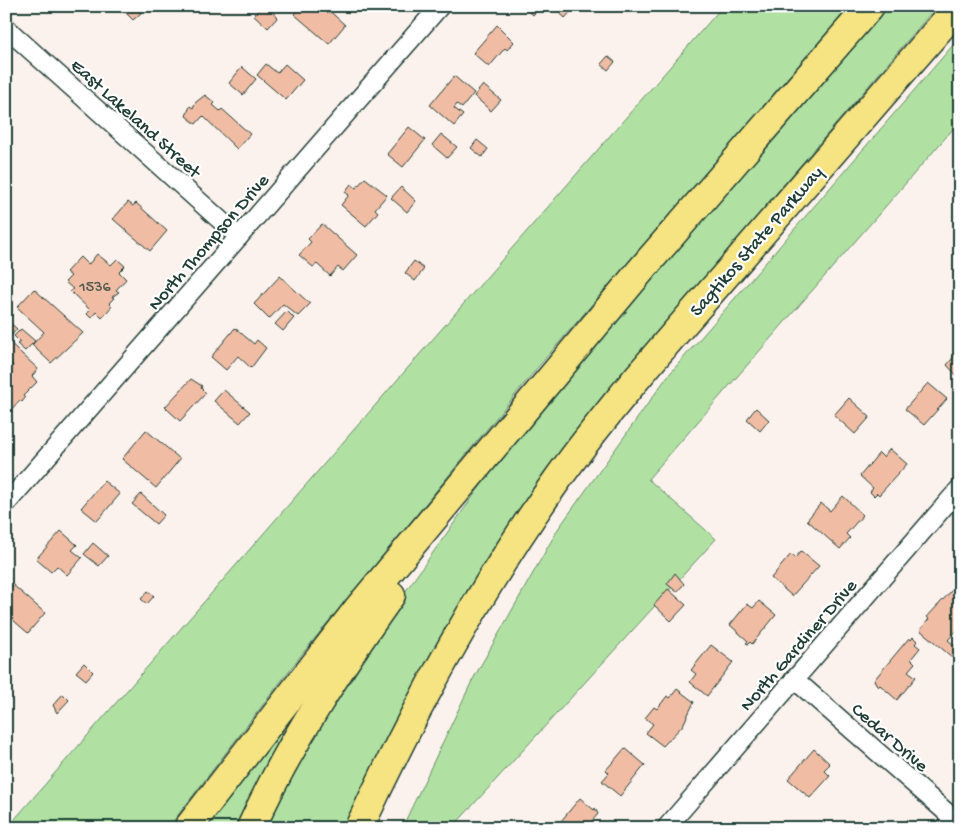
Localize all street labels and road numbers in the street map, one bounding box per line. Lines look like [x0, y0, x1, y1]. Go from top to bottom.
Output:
street label: East Lakeland Street [65, 55, 206, 186]
street label: Sagtikos State Parkway [686, 162, 830, 322]
street label: North Thompson Drive [144, 170, 275, 316]
street label: North Gardiner Drive [736, 575, 863, 717]
street label: Cedar Drive [846, 699, 932, 778]

